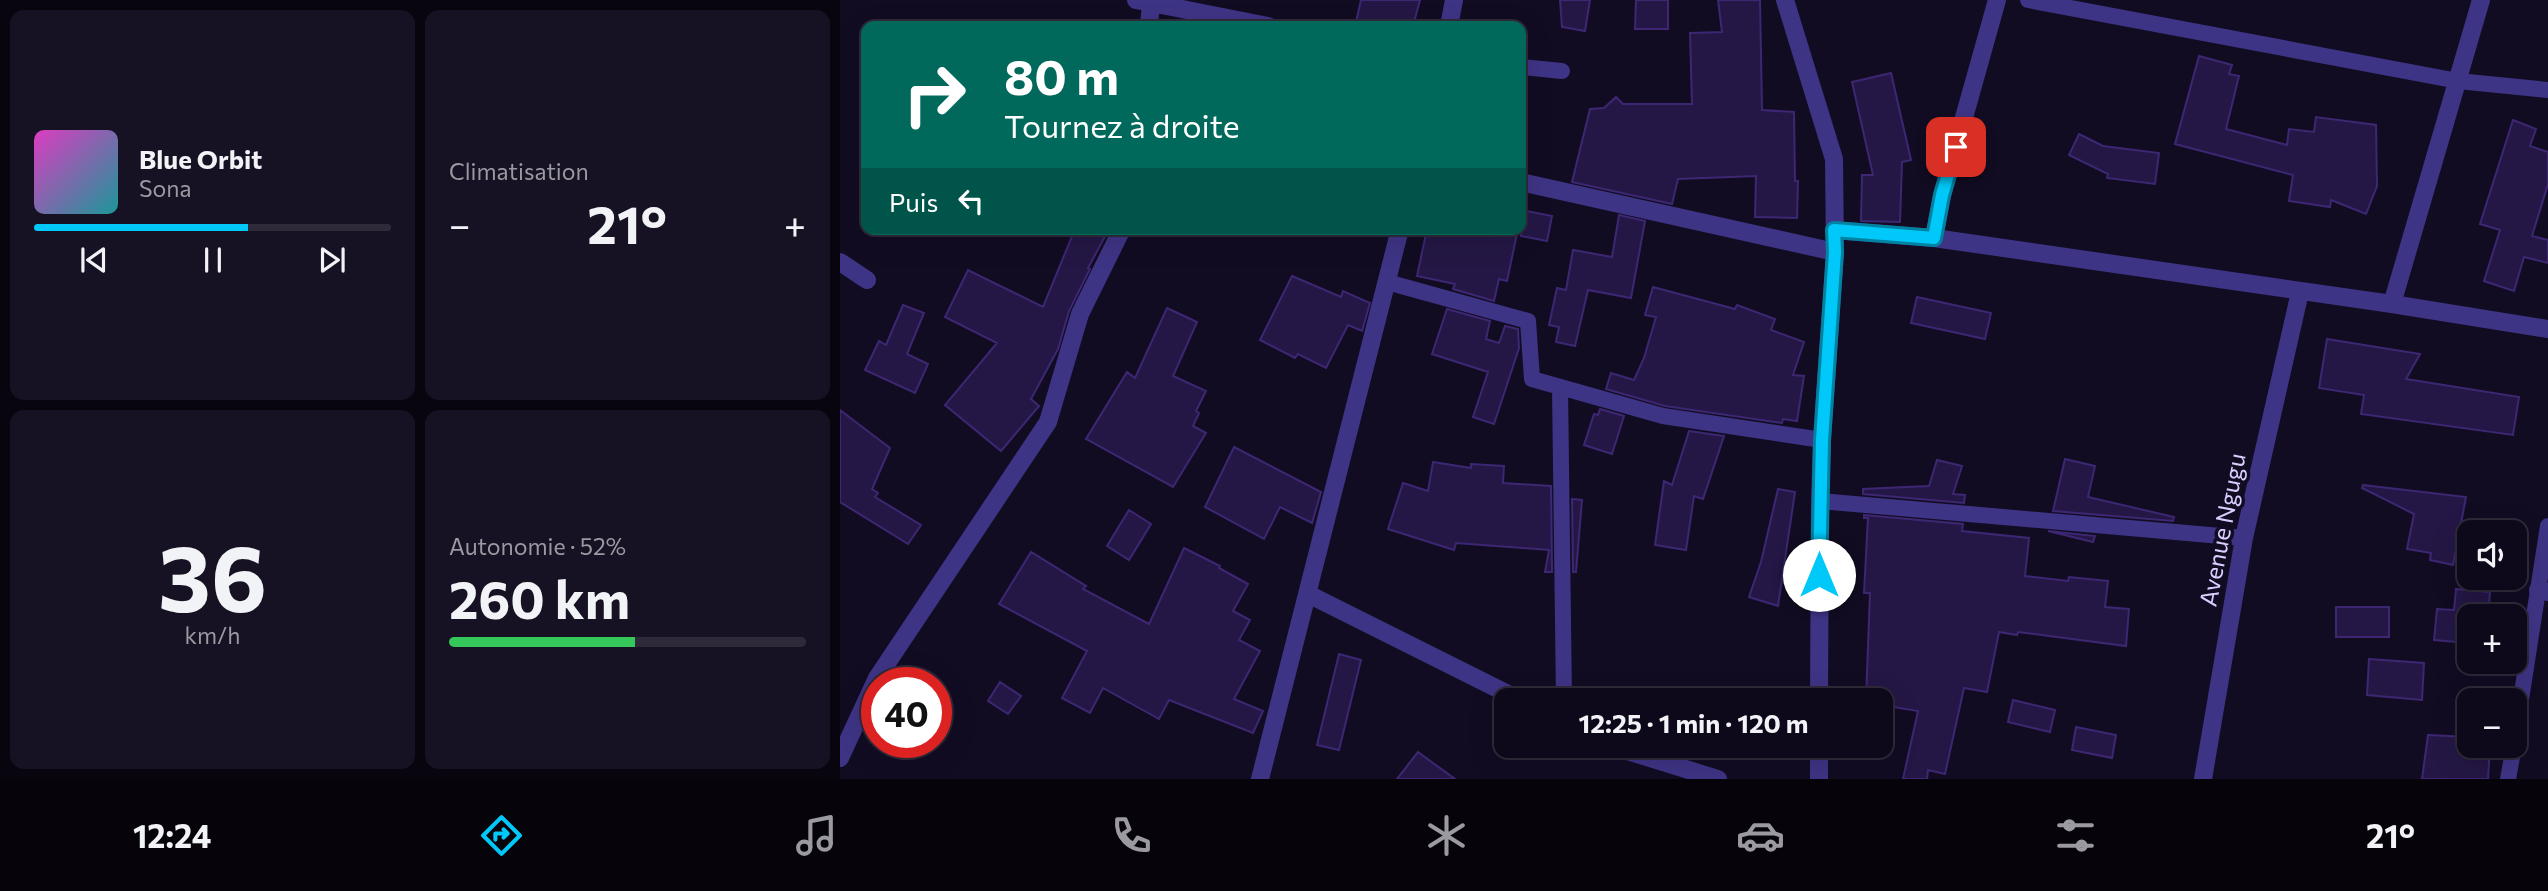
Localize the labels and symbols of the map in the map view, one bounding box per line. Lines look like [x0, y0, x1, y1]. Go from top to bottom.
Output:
pin [1926, 117, 1986, 177]
street label: Avenue Ngugu [2192, 451, 2251, 609]
position arrow [1782, 538, 1856, 612]
speed limit sign: 40 [861, 667, 952, 758]

